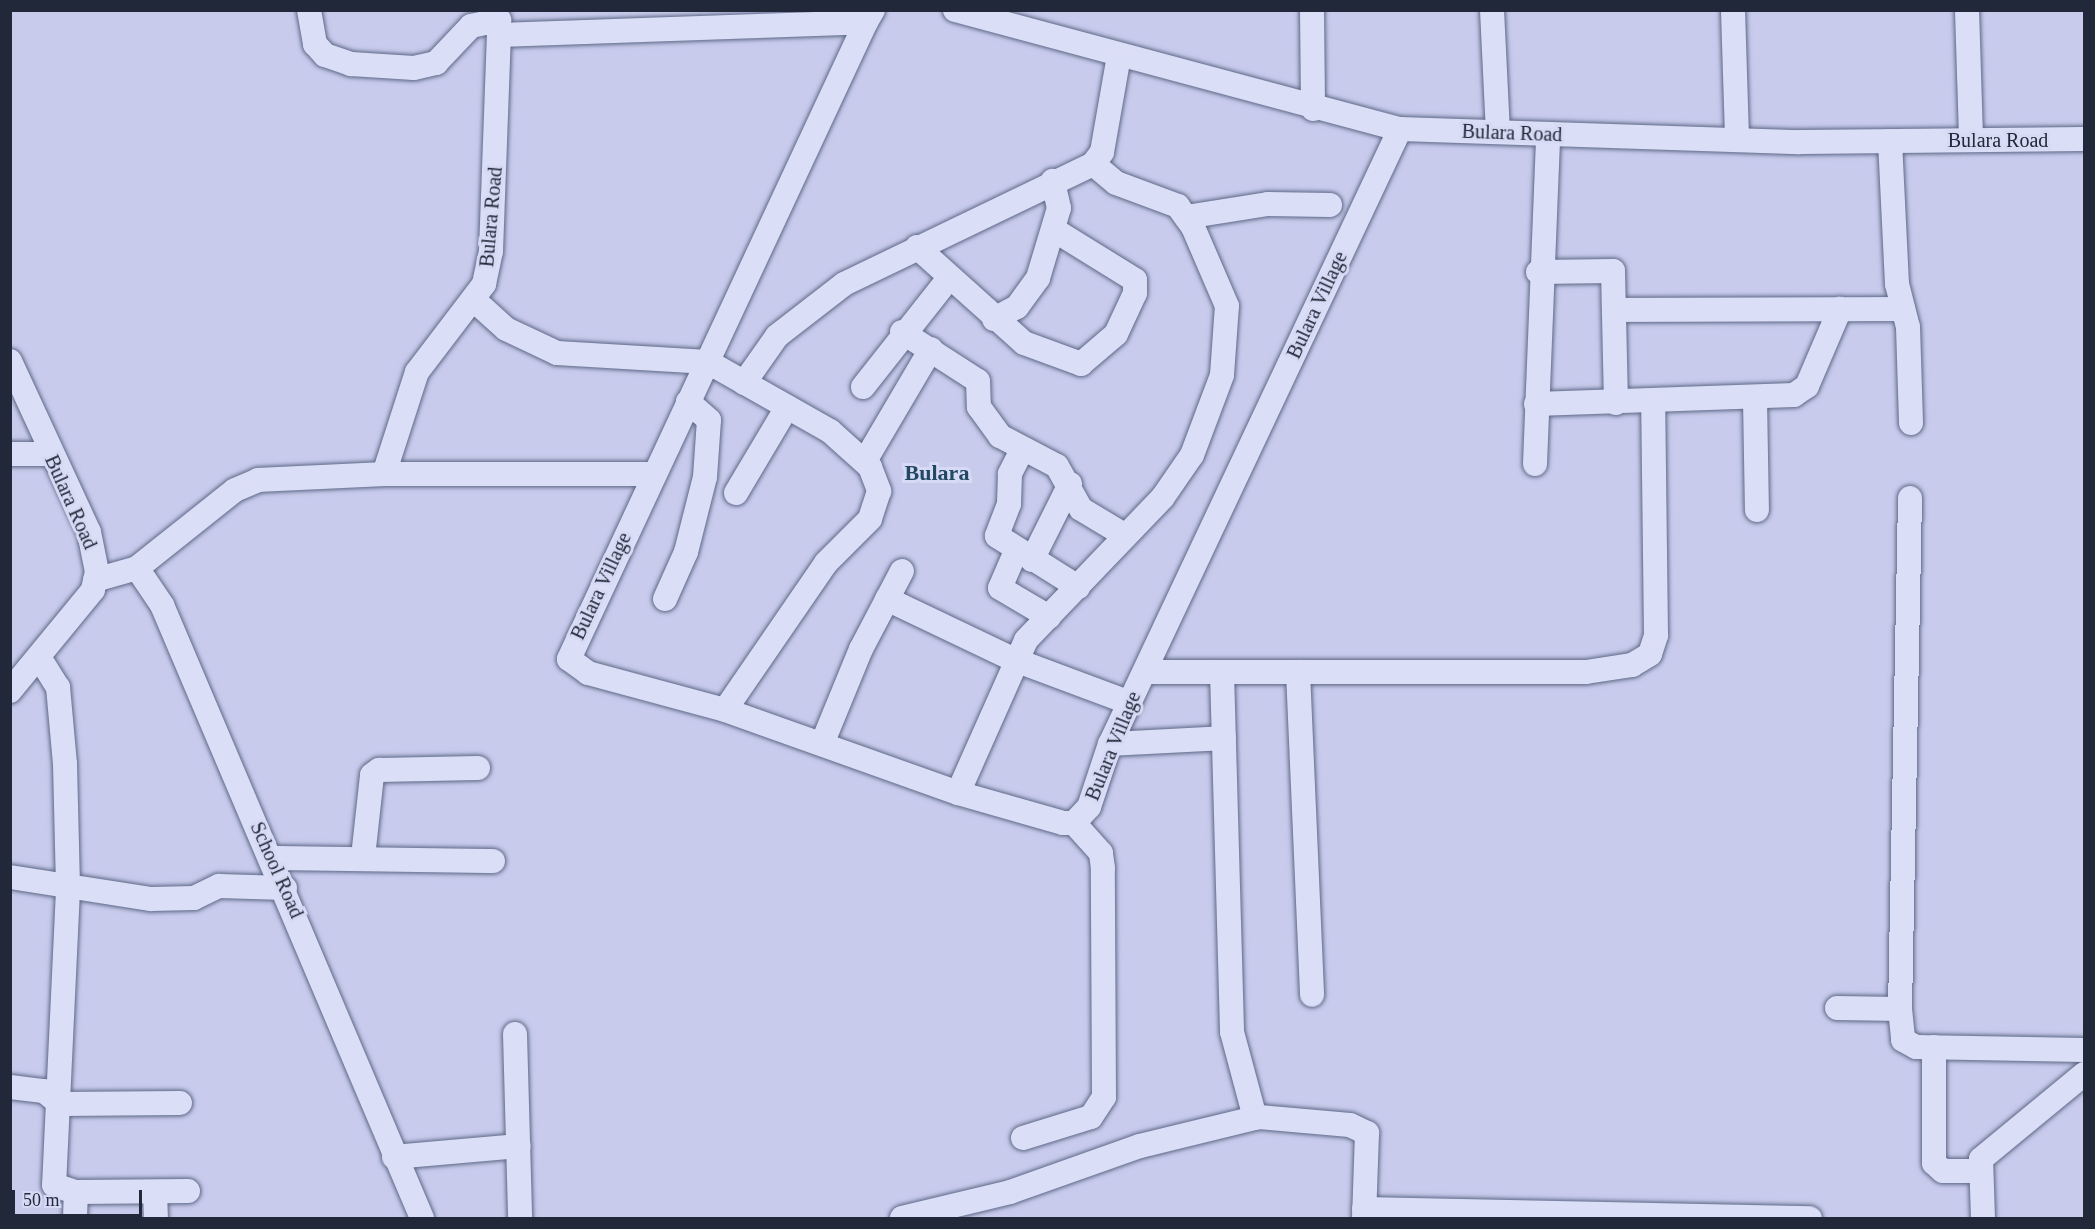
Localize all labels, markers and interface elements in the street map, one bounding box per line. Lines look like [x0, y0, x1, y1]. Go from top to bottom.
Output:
street label: Bulara Road [1461, 119, 1563, 147]
street label: Bulara Road [1948, 128, 2048, 152]
street label: Bulara Road [475, 166, 507, 268]
street label: Bulara Village [1282, 247, 1352, 363]
street label: Bulara Road [40, 451, 102, 553]
district label: Bulara [905, 460, 969, 486]
street label: Bulara Village [566, 528, 636, 644]
street label: Bulara Village [1080, 688, 1146, 804]
street label: School Road [245, 818, 309, 922]
scale bar [15, 1178, 146, 1216]
text: 50 m [23, 1190, 60, 1210]

